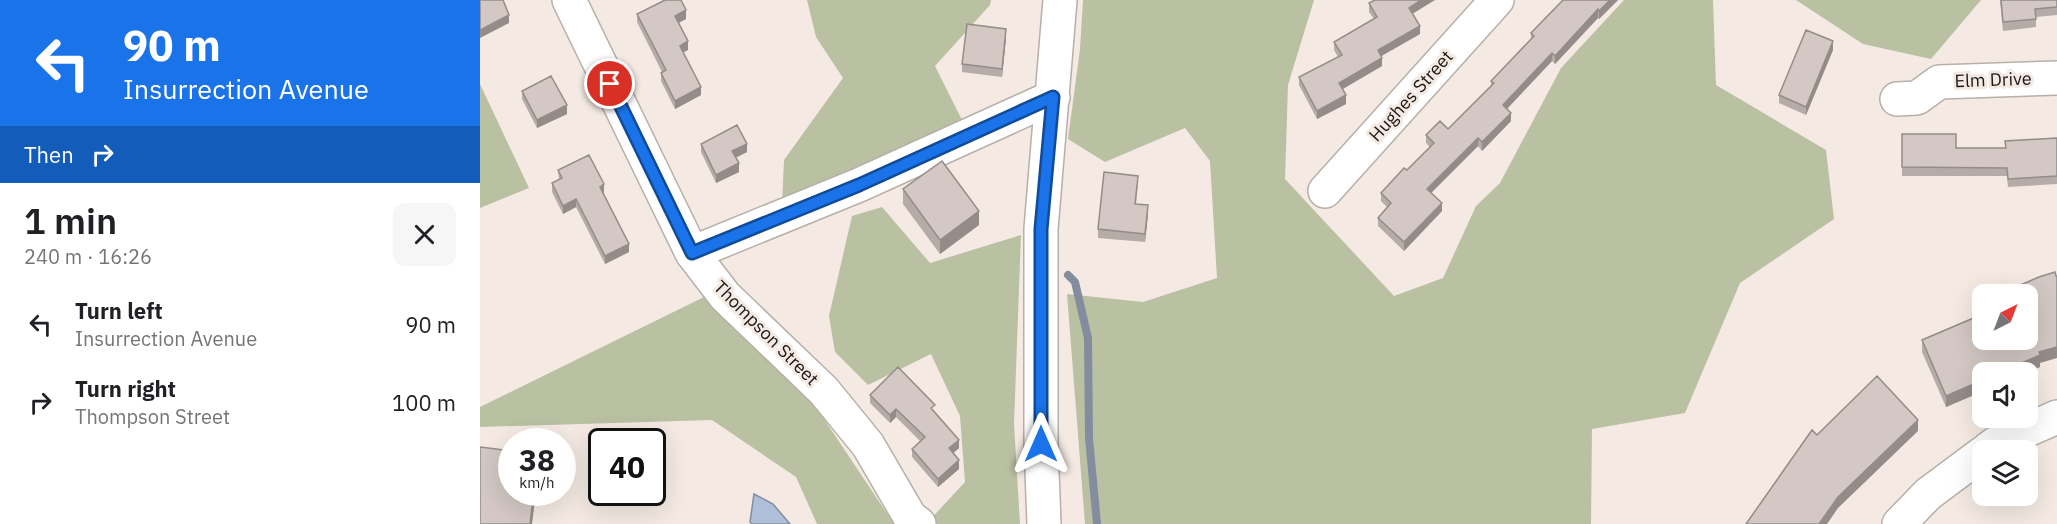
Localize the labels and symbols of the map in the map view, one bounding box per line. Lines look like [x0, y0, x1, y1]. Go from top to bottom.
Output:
street label: Hughes Street [1364, 45, 1458, 146]
pin [584, 58, 635, 109]
street label: Elm Drive [1954, 67, 2032, 92]
street label: Thompson Street [709, 275, 824, 390]
north arrow [1972, 284, 2038, 350]
position arrow [1009, 412, 1073, 476]
speed limit sign: 40 [588, 428, 666, 506]

